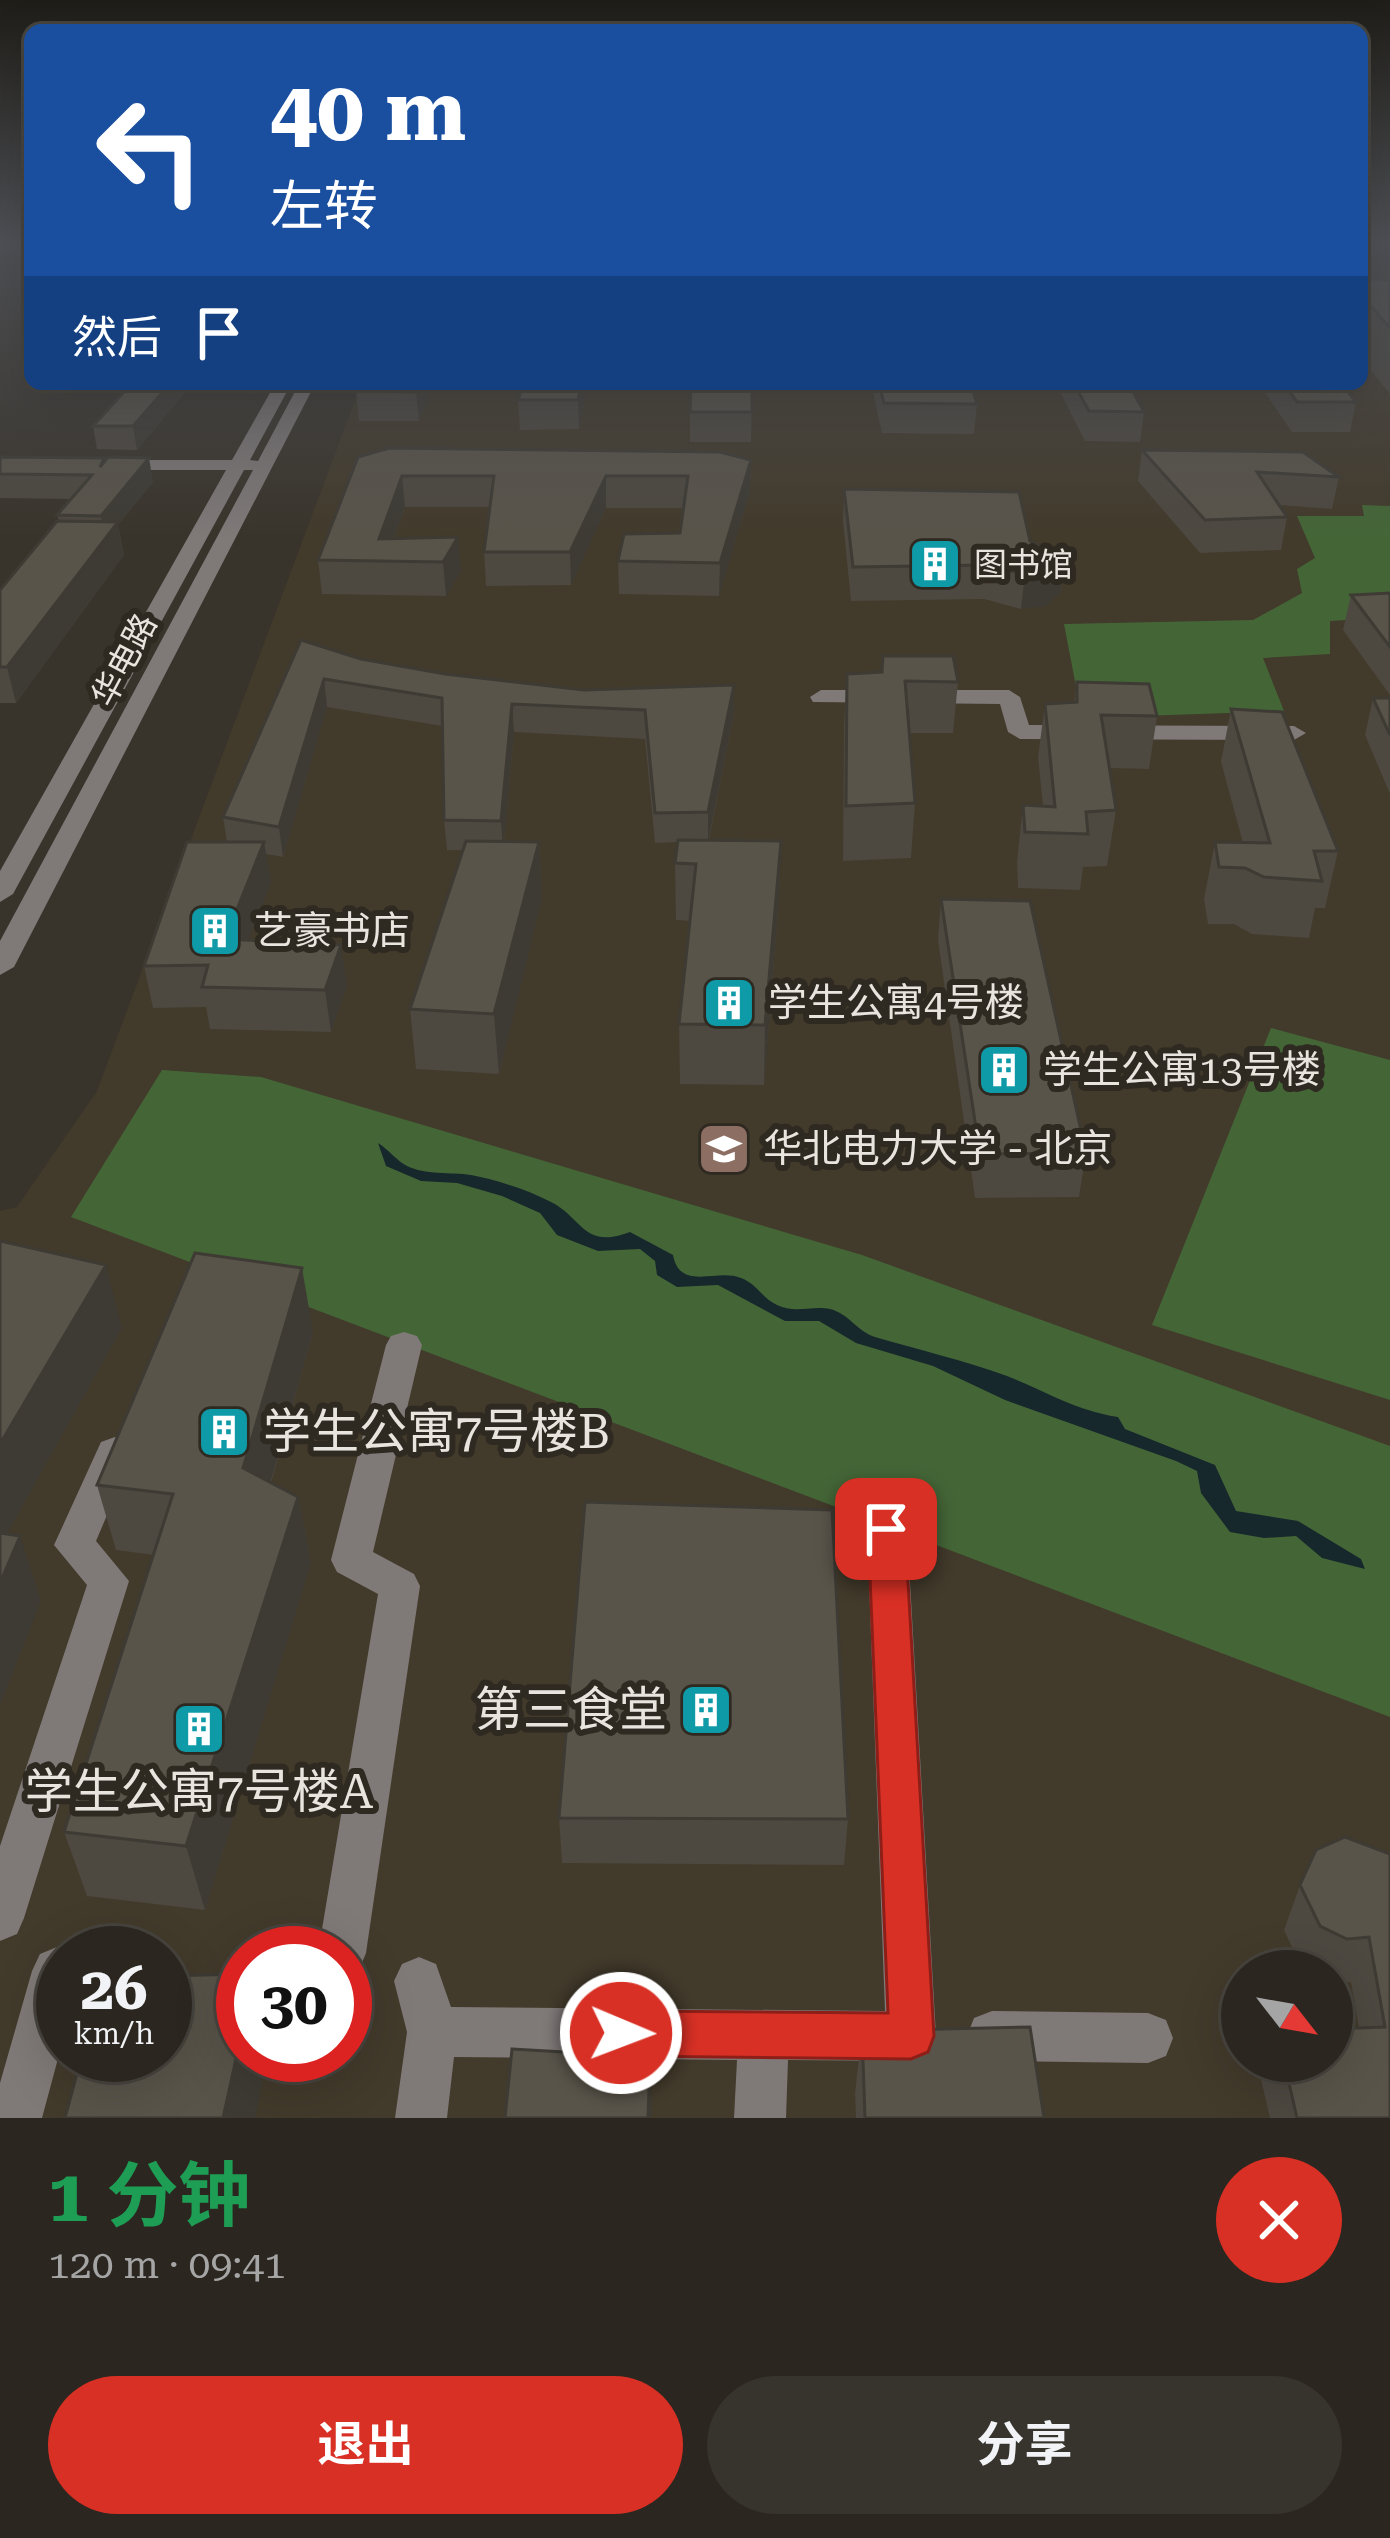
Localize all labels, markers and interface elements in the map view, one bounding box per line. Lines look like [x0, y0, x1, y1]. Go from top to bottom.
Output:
text: 40 m [270, 62, 466, 160]
icon: left [72, 72, 228, 228]
text: 左转 [270, 175, 378, 238]
icon: arrive [186, 300, 252, 366]
text: 然后 [72, 311, 162, 364]
building icon: 图书馆 [907, 536, 963, 592]
place label: 图书馆 [974, 545, 1073, 584]
street label: 华电路 [84, 607, 164, 713]
building icon: 艺豪书店 [187, 903, 243, 959]
place label: 艺豪书店 [254, 908, 410, 954]
building icon: 学生公寓4号楼 [701, 975, 757, 1031]
place label: 学生公寓4号楼 [768, 980, 1024, 1026]
building icon: 学生公寓13号楼 [976, 1042, 1032, 1098]
place label: 学生公寓13号楼 [1043, 1047, 1321, 1093]
school or university icon: 华北电力大学 - 北京 [696, 1121, 752, 1177]
place label: 华北电力大学 - 北京 [763, 1126, 1112, 1172]
building icon: 学生公寓7号楼B [196, 1404, 252, 1460]
place label: 学生公寓7号楼B [263, 1404, 610, 1460]
pin [835, 1478, 937, 1580]
icon: arrive [853, 1496, 919, 1562]
place label: 第三食堂 [475, 1682, 667, 1738]
building icon: 第三食堂 [678, 1682, 734, 1738]
building icon: 学生公寓7号楼A [171, 1701, 227, 1757]
place label: 学生公寓7号楼A [25, 1764, 374, 1820]
speed limit sign: 30 [216, 1926, 372, 2082]
north arrow [1221, 1950, 1353, 2082]
map controls [1221, 1950, 1353, 2082]
text: 26 [80, 1953, 148, 2024]
position arrow [558, 1970, 684, 2096]
text: km/h [74, 2016, 154, 2051]
text: 1 分钟 [48, 2154, 251, 2239]
button: close [1216, 2157, 1342, 2283]
text: 120 m · 09:41 [48, 2242, 286, 2288]
button: 退出 [48, 2376, 683, 2514]
button: 分享 [707, 2376, 1342, 2514]

